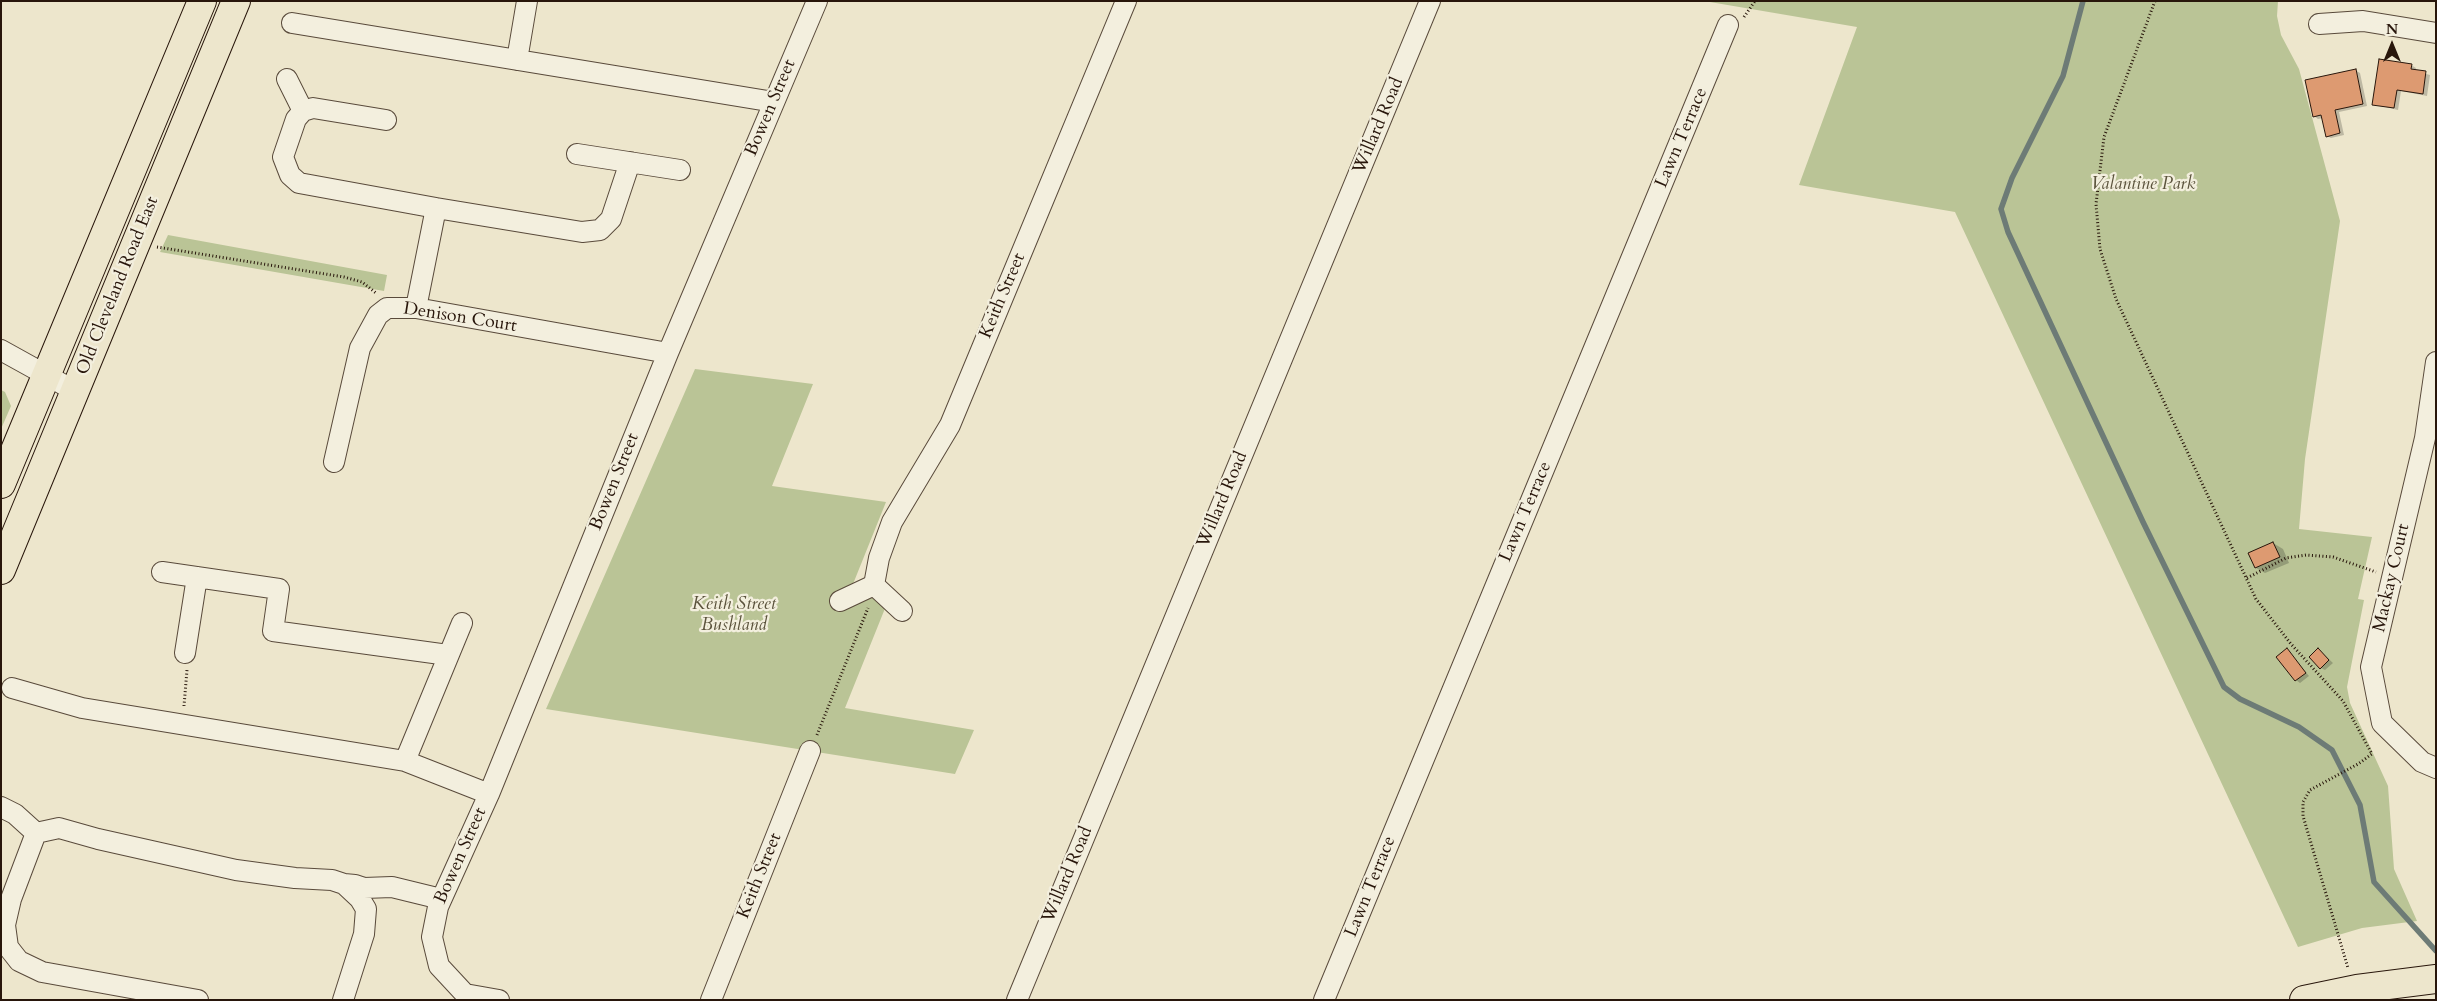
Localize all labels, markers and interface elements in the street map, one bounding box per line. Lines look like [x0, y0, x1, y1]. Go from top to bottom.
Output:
north arrow [2367, 20, 2417, 70]
text: N [2386, 20, 2398, 39]
street label: Bowen Street [741, 56, 801, 160]
street label: Willard Road [1349, 75, 1409, 177]
street label: Lawn Terrace [1651, 85, 1713, 191]
park label: Valantine Park [2091, 174, 2195, 196]
street label: Old Cleveland Road East [72, 194, 164, 378]
street label: Keith Street [975, 250, 1031, 342]
street label: Denison Court [402, 298, 518, 338]
street label: Bowen Street [586, 430, 644, 534]
street label: Willard Road [1193, 449, 1253, 551]
street label: Lawn Terrace [1495, 459, 1557, 565]
street label: Mackay Court [2369, 522, 2415, 634]
park label: Keith Street Bushland [692, 594, 776, 636]
street label: Bowen Street [430, 805, 492, 907]
street label: Willard Road [1038, 824, 1098, 926]
street label: Keith Street [733, 830, 787, 922]
street label: Lawn Terrace [1341, 833, 1401, 941]

